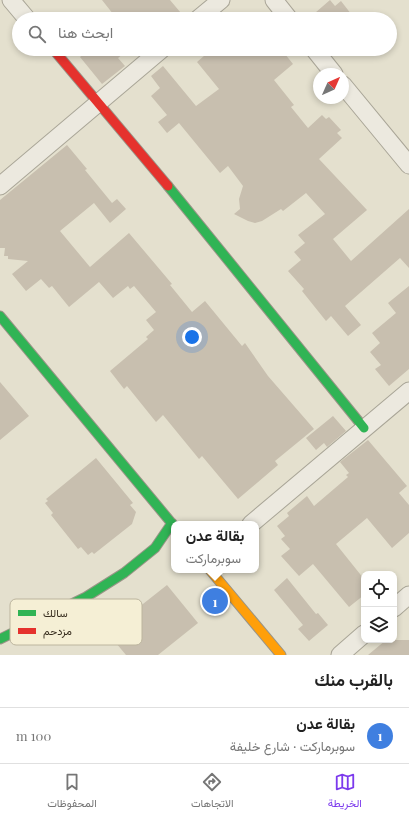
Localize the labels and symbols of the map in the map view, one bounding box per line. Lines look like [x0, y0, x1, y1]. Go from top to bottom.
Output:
north arrow [313, 68, 349, 104]
your location [182, 327, 202, 347]
pin: 1 [202, 586, 228, 616]
legend [10, 599, 142, 645]
text: سالك [43, 605, 68, 620]
text: مزدحم [43, 623, 72, 639]

